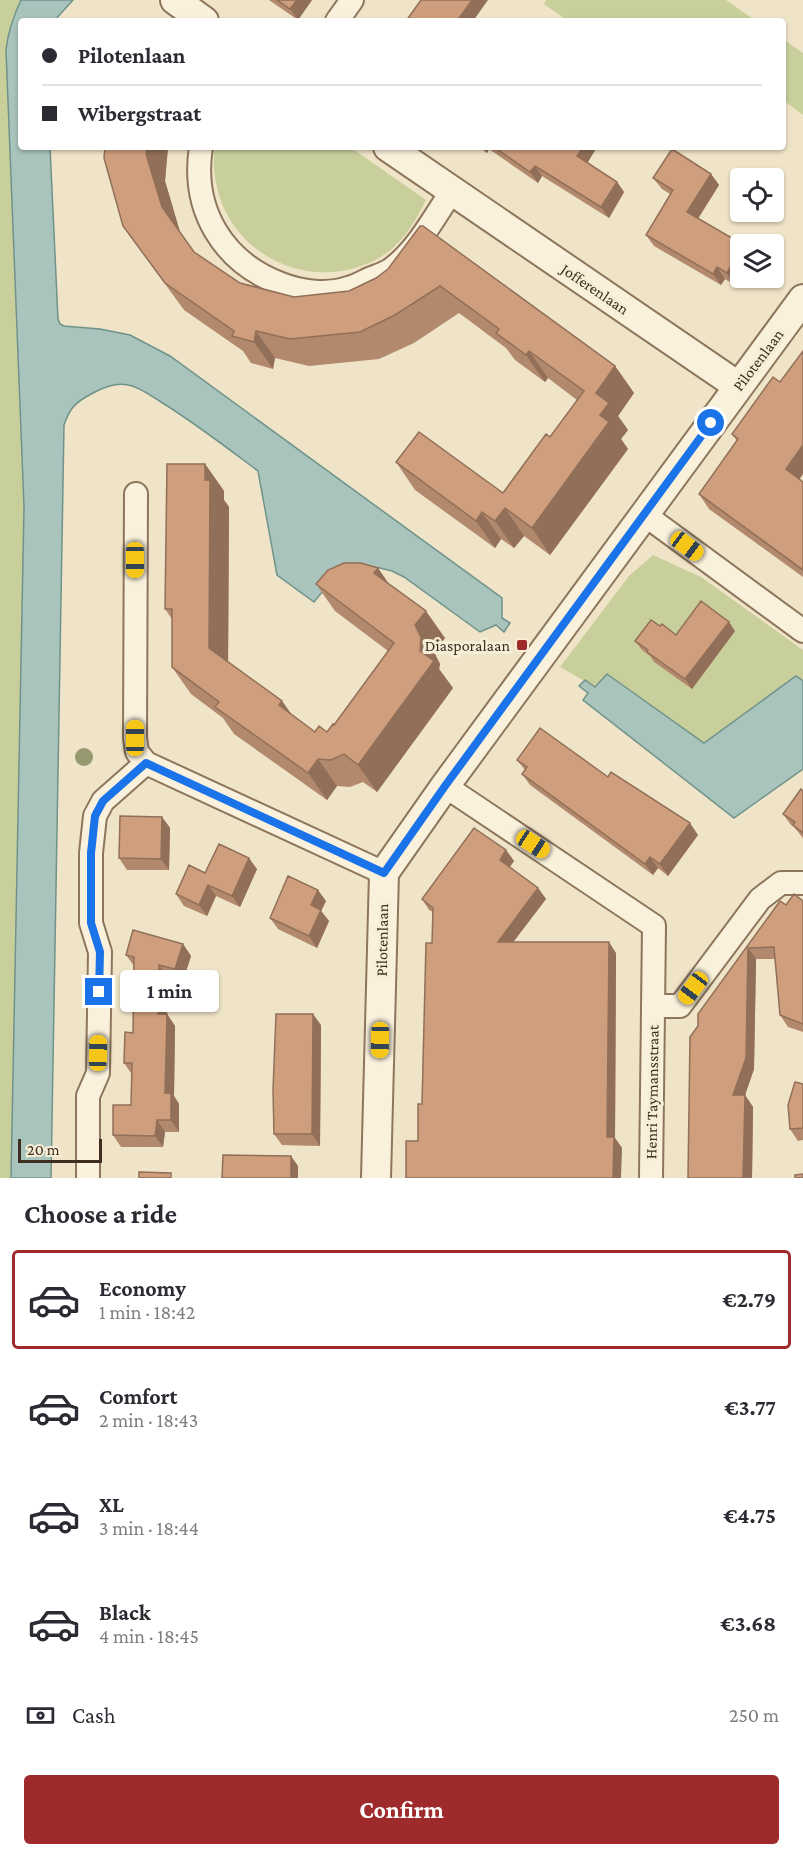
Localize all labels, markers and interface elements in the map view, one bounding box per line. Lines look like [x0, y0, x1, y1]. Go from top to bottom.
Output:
text: Pilotenlaan [78, 43, 185, 68]
text: Wibergstraat [78, 101, 201, 126]
map controls [730, 168, 784, 288]
button: locate [730, 168, 784, 222]
button: layers [730, 234, 784, 288]
street label: Jofferenlaan [556, 259, 632, 319]
street label: Pilotenlaan [729, 325, 787, 394]
route start [697, 409, 724, 436]
car [667, 528, 707, 564]
car [126, 542, 144, 578]
place label: Diasporalaan [425, 637, 510, 655]
marker: Diasporalaan [515, 638, 529, 652]
car [126, 720, 144, 756]
car [513, 827, 553, 861]
street label: Pilotenlaan [373, 903, 391, 977]
car [675, 968, 711, 1008]
callout: 1 min [120, 971, 219, 1013]
route end [85, 978, 112, 1005]
text: 1 min [147, 980, 192, 1002]
car [371, 1022, 389, 1058]
street label: Henri Taymansstraat [642, 1024, 663, 1159]
car [89, 1035, 107, 1071]
scale bar [18, 1136, 102, 1164]
text: 20 m [27, 1141, 60, 1158]
text: Choose a ride [24, 1199, 177, 1229]
icon: car [27, 1273, 81, 1327]
text: Economy [99, 1276, 186, 1301]
text: €2.79 [722, 1287, 776, 1312]
text: 1 min · 18:42 [99, 1301, 195, 1323]
icon: car [27, 1381, 81, 1435]
text: Comfort [99, 1384, 177, 1409]
text: €3.77 [724, 1395, 776, 1420]
text: 2 min · 18:43 [99, 1409, 198, 1431]
icon: car [27, 1489, 81, 1543]
text: XL [99, 1492, 124, 1517]
text: €4.75 [723, 1503, 776, 1528]
text: 3 min · 18:44 [99, 1517, 199, 1539]
icon: car [27, 1597, 81, 1651]
text: Black [99, 1600, 151, 1625]
text: €3.68 [720, 1611, 776, 1636]
text: 4 min · 18:45 [99, 1625, 199, 1647]
icon: cash [24, 1699, 57, 1732]
text: Cash [72, 1703, 116, 1728]
text: 250 m [729, 1704, 779, 1726]
button: Confirm [24, 1775, 779, 1844]

